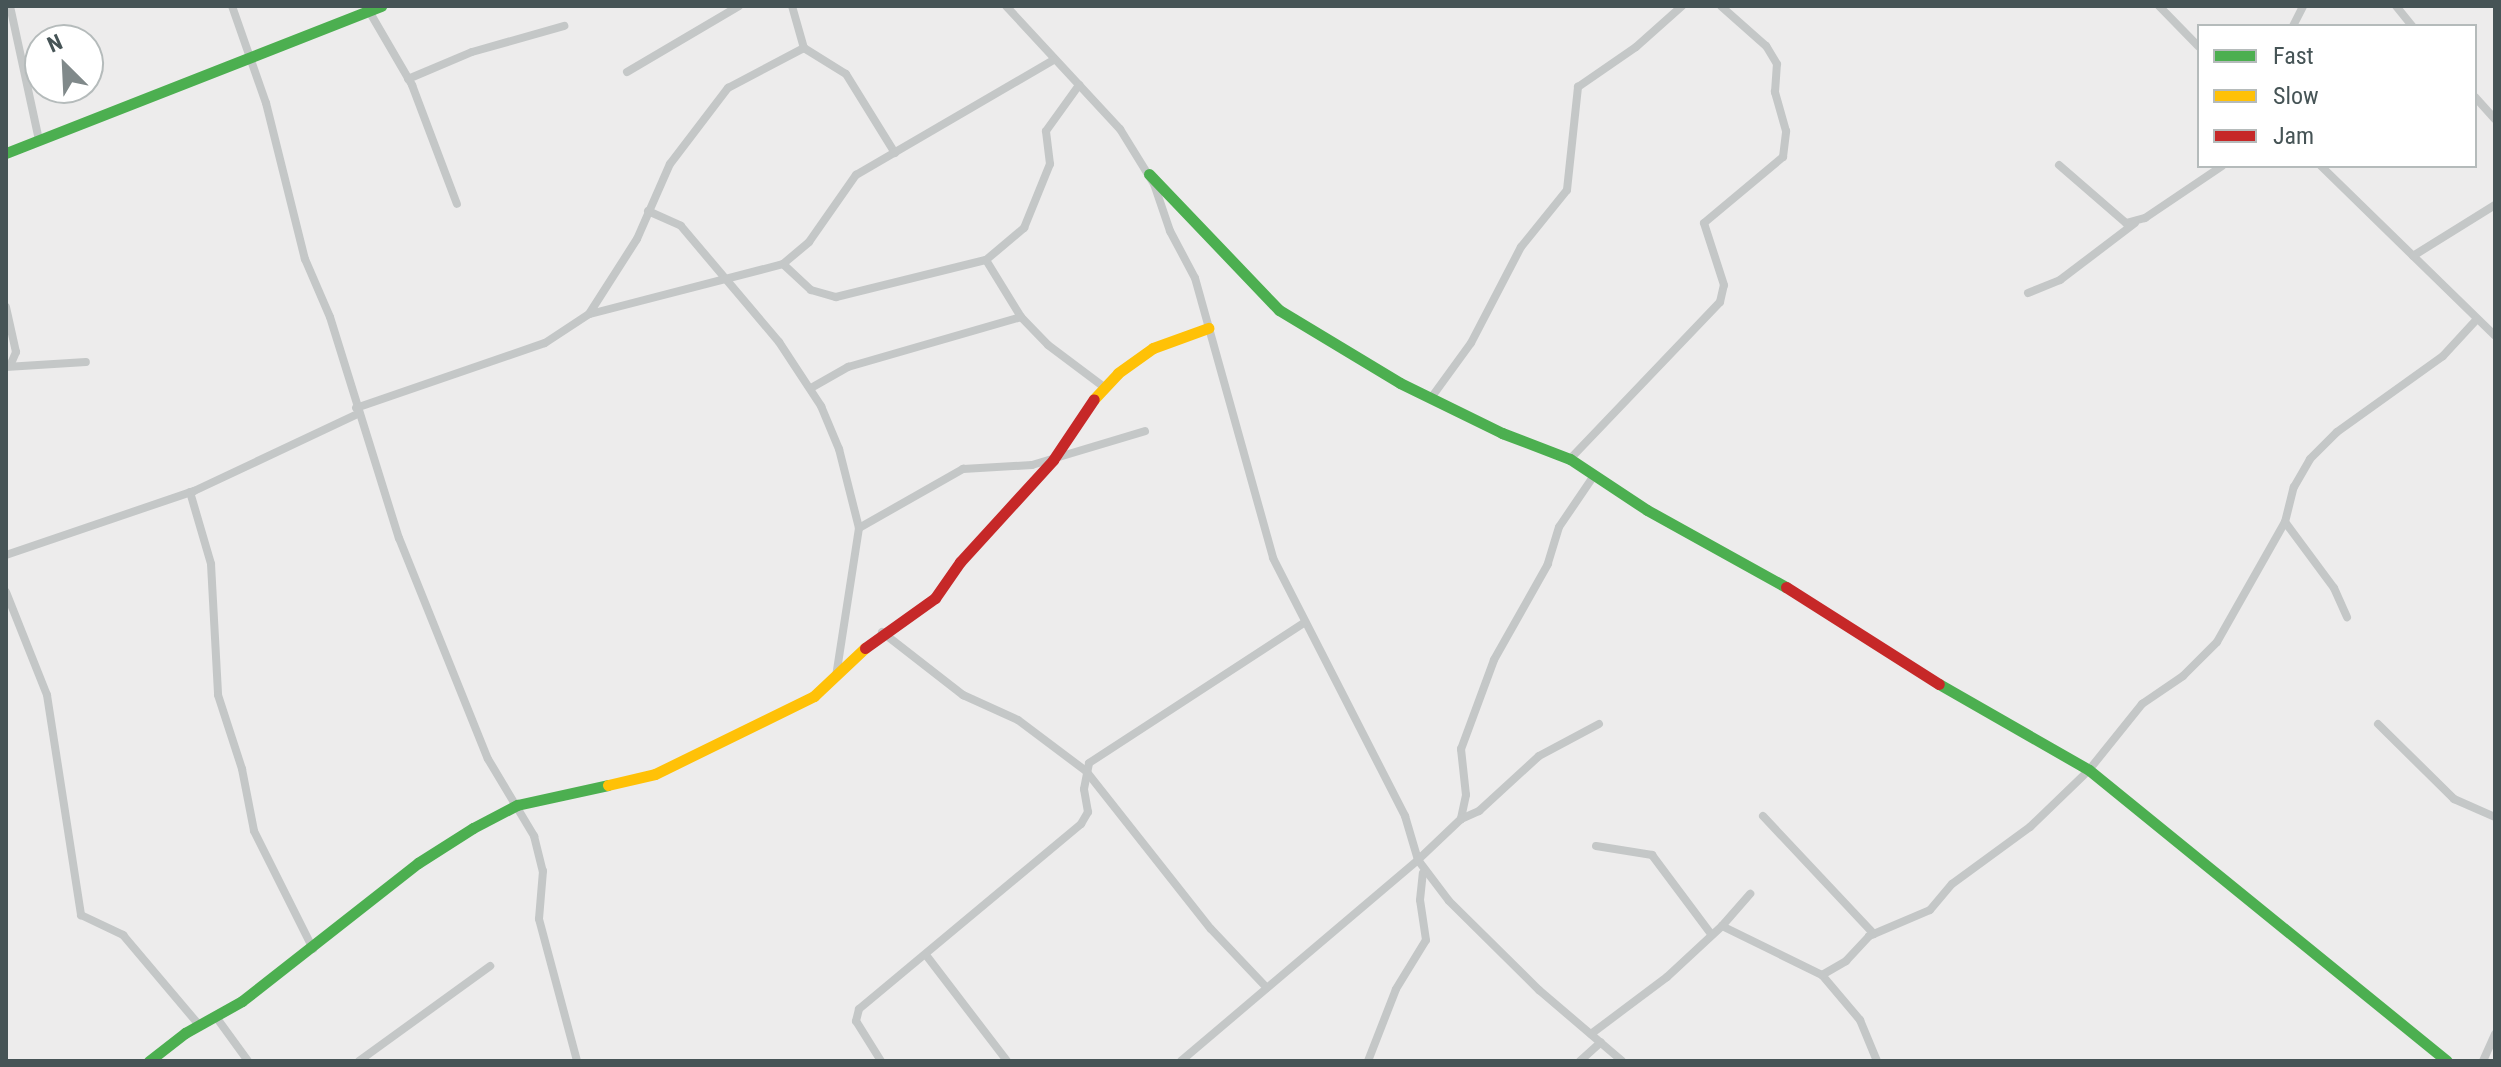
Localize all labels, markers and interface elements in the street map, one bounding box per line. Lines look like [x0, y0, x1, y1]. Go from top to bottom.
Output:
north arrow [24, 24, 104, 104]
legend [2197, 24, 2477, 168]
text: N [44, 29, 66, 58]
text: Fast [2273, 42, 2314, 70]
text: Slow [2273, 82, 2319, 110]
text: Jam [2273, 122, 2314, 150]

